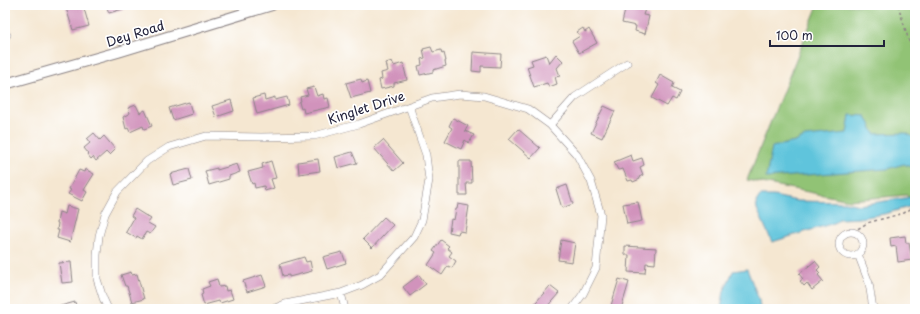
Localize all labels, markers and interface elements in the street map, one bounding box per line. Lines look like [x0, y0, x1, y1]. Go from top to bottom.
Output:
street label: Dey Road [104, 15, 166, 51]
scale bar [770, 22, 884, 48]
text: 100 m [776, 26, 813, 44]
street label: Kinglet Drive [325, 86, 407, 128]

